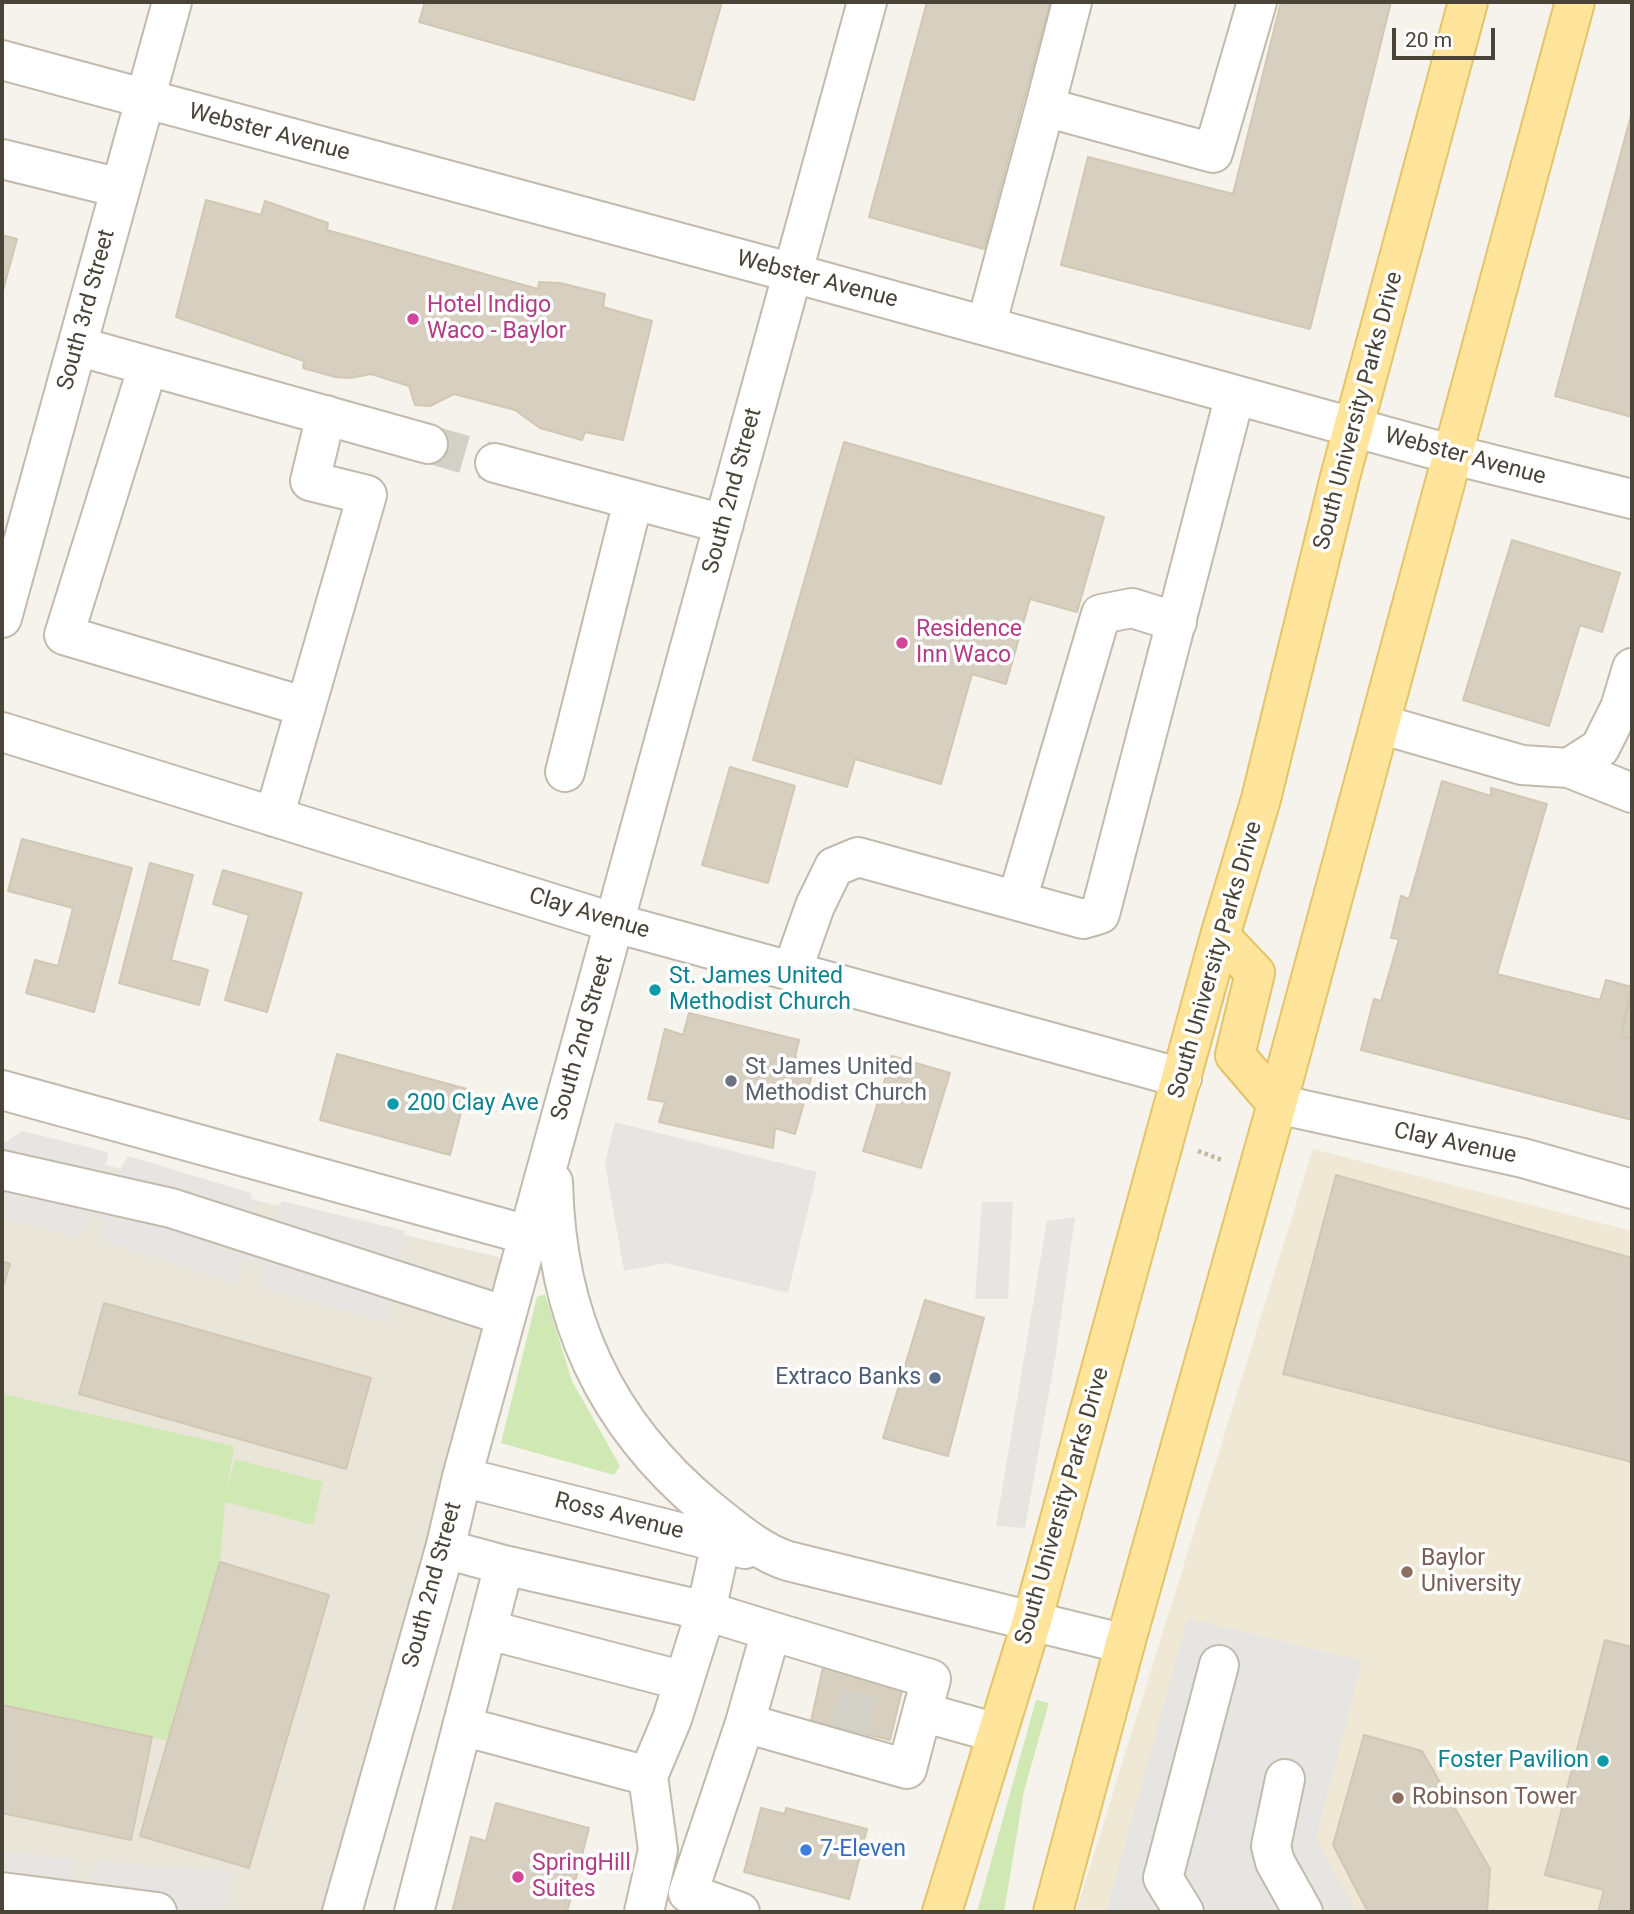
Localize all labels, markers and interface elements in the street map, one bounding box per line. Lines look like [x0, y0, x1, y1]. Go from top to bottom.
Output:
scale bar [1396, 14, 1499, 58]
text: 20 m [1405, 28, 1452, 52]
street label: Webster Avenue [186, 98, 352, 168]
street label: South 3rd Street [52, 227, 122, 393]
street label: Webster Avenue [734, 245, 900, 315]
street label: South University Parks Drive [1309, 269, 1409, 553]
place label: Hotel Indigo Waco - Baylor [427, 292, 567, 346]
marker: Hotel Indigo Waco - Baylor [405, 311, 421, 327]
street label: South 2nd Street [698, 405, 768, 577]
street label: Webster Avenue [1382, 422, 1548, 492]
place label: Residence Inn Waco [916, 616, 1022, 670]
marker: Residence Inn Waco [894, 635, 910, 651]
street label: South University Parks Drive [1163, 818, 1269, 1102]
street label: Clay Avenue [525, 883, 653, 945]
street label: South 2nd Street [546, 952, 620, 1124]
place label: St. James United Methodist Church [669, 963, 851, 1017]
marker: St. James United Methodist Church [647, 982, 663, 998]
place label: St James United Methodist Church [745, 1054, 927, 1108]
marker: St James United Methodist Church [723, 1073, 739, 1089]
place label: 200 Clay Ave [407, 1090, 539, 1118]
marker: 200 Clay Ave [385, 1096, 401, 1112]
street label: Clay Avenue [1391, 1118, 1519, 1170]
place label: Extraco Banks [775, 1364, 921, 1392]
street label: South University Parks Drive [1010, 1364, 1116, 1648]
marker: Extraco Banks [927, 1370, 943, 1386]
street label: Ross Avenue [552, 1488, 686, 1546]
street label: South 2nd Street [398, 1499, 468, 1671]
place label: Baylor University [1421, 1545, 1521, 1599]
marker: Baylor University [1399, 1564, 1415, 1580]
place label: Foster Pavilion [1438, 1747, 1589, 1775]
marker: Foster Pavilion [1595, 1753, 1611, 1769]
place label: Robinson Tower [1412, 1784, 1577, 1812]
marker: Robinson Tower [1390, 1790, 1406, 1806]
place label: 7-Eleven [820, 1836, 906, 1864]
marker: 7-Eleven [798, 1842, 814, 1858]
place label: SpringHill Suites [532, 1850, 631, 1904]
marker: SpringHill Suites [510, 1869, 526, 1885]

